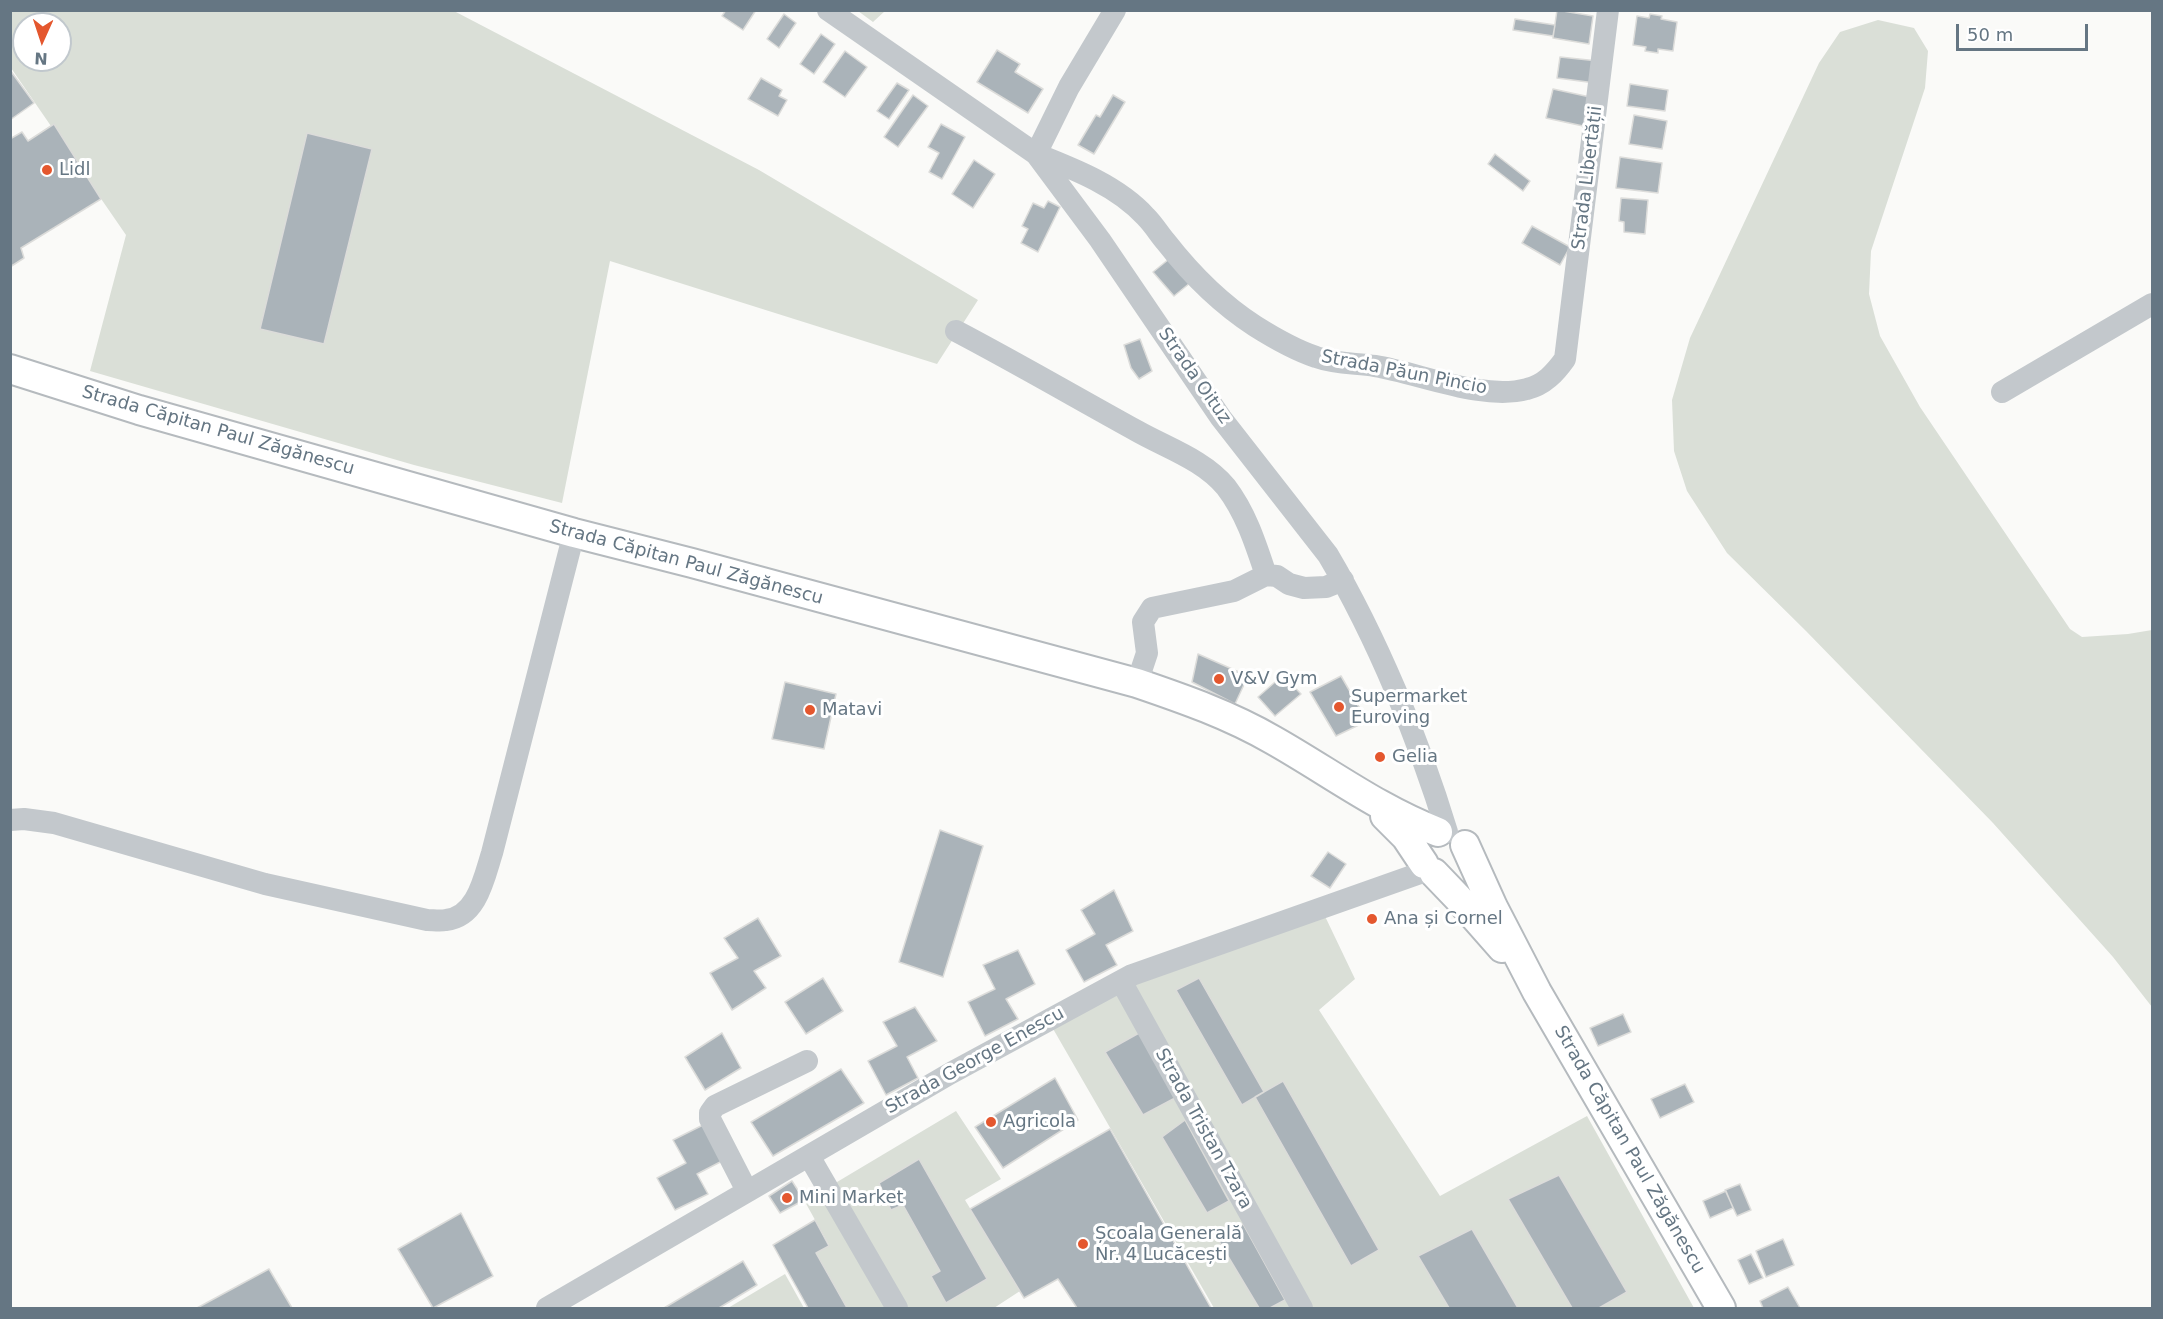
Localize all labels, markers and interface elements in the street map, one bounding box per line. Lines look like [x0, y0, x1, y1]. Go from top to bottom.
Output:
north arrow [12, 12, 72, 72]
scale bar [1959, 12, 2091, 50]
text: 50 m [1967, 24, 2013, 45]
text: N [34, 49, 48, 68]
street label: Strada Libertății [1568, 105, 1608, 251]
place label: Lidl [59, 159, 90, 181]
marker: Lidl [40, 163, 54, 177]
street label: Strada Oituz [1153, 324, 1235, 428]
street label: Strada Păun Pincio [1319, 346, 1489, 400]
street label: Strada Căpitan Paul Zăgănescu [79, 382, 357, 480]
street label: Strada Căpitan Paul Zăgănescu [547, 516, 825, 610]
place label: V&V Gym [1231, 668, 1318, 690]
marker: V&V Gym [1212, 672, 1226, 686]
place label: Supermarket Euroving [1351, 686, 1467, 728]
place label: Matavi [822, 699, 882, 721]
marker: Supermarket Euroving [1332, 700, 1346, 714]
marker: Matavi [803, 703, 817, 717]
place label: Gelia [1392, 746, 1438, 768]
marker: Gelia [1373, 750, 1387, 764]
place label: Ana și Cornel [1384, 908, 1503, 930]
marker: Ana și Cornel [1365, 912, 1379, 926]
street label: Strada George Enescu [882, 1003, 1068, 1119]
street label: Strada Căpitan Paul Zăgănescu [1549, 1022, 1709, 1278]
street label: Strada Tristan Tzara [1150, 1045, 1256, 1213]
place label: Agricola [1003, 1111, 1076, 1133]
marker: Agricola [984, 1115, 998, 1129]
place label: Mini Market [799, 1187, 904, 1209]
marker: Mini Market [780, 1191, 794, 1205]
place label: Școala Generală Nr. 4 Lucăcești [1095, 1223, 1242, 1266]
marker: Școala Generală Nr. 4 Lucăcești [1076, 1237, 1090, 1251]

